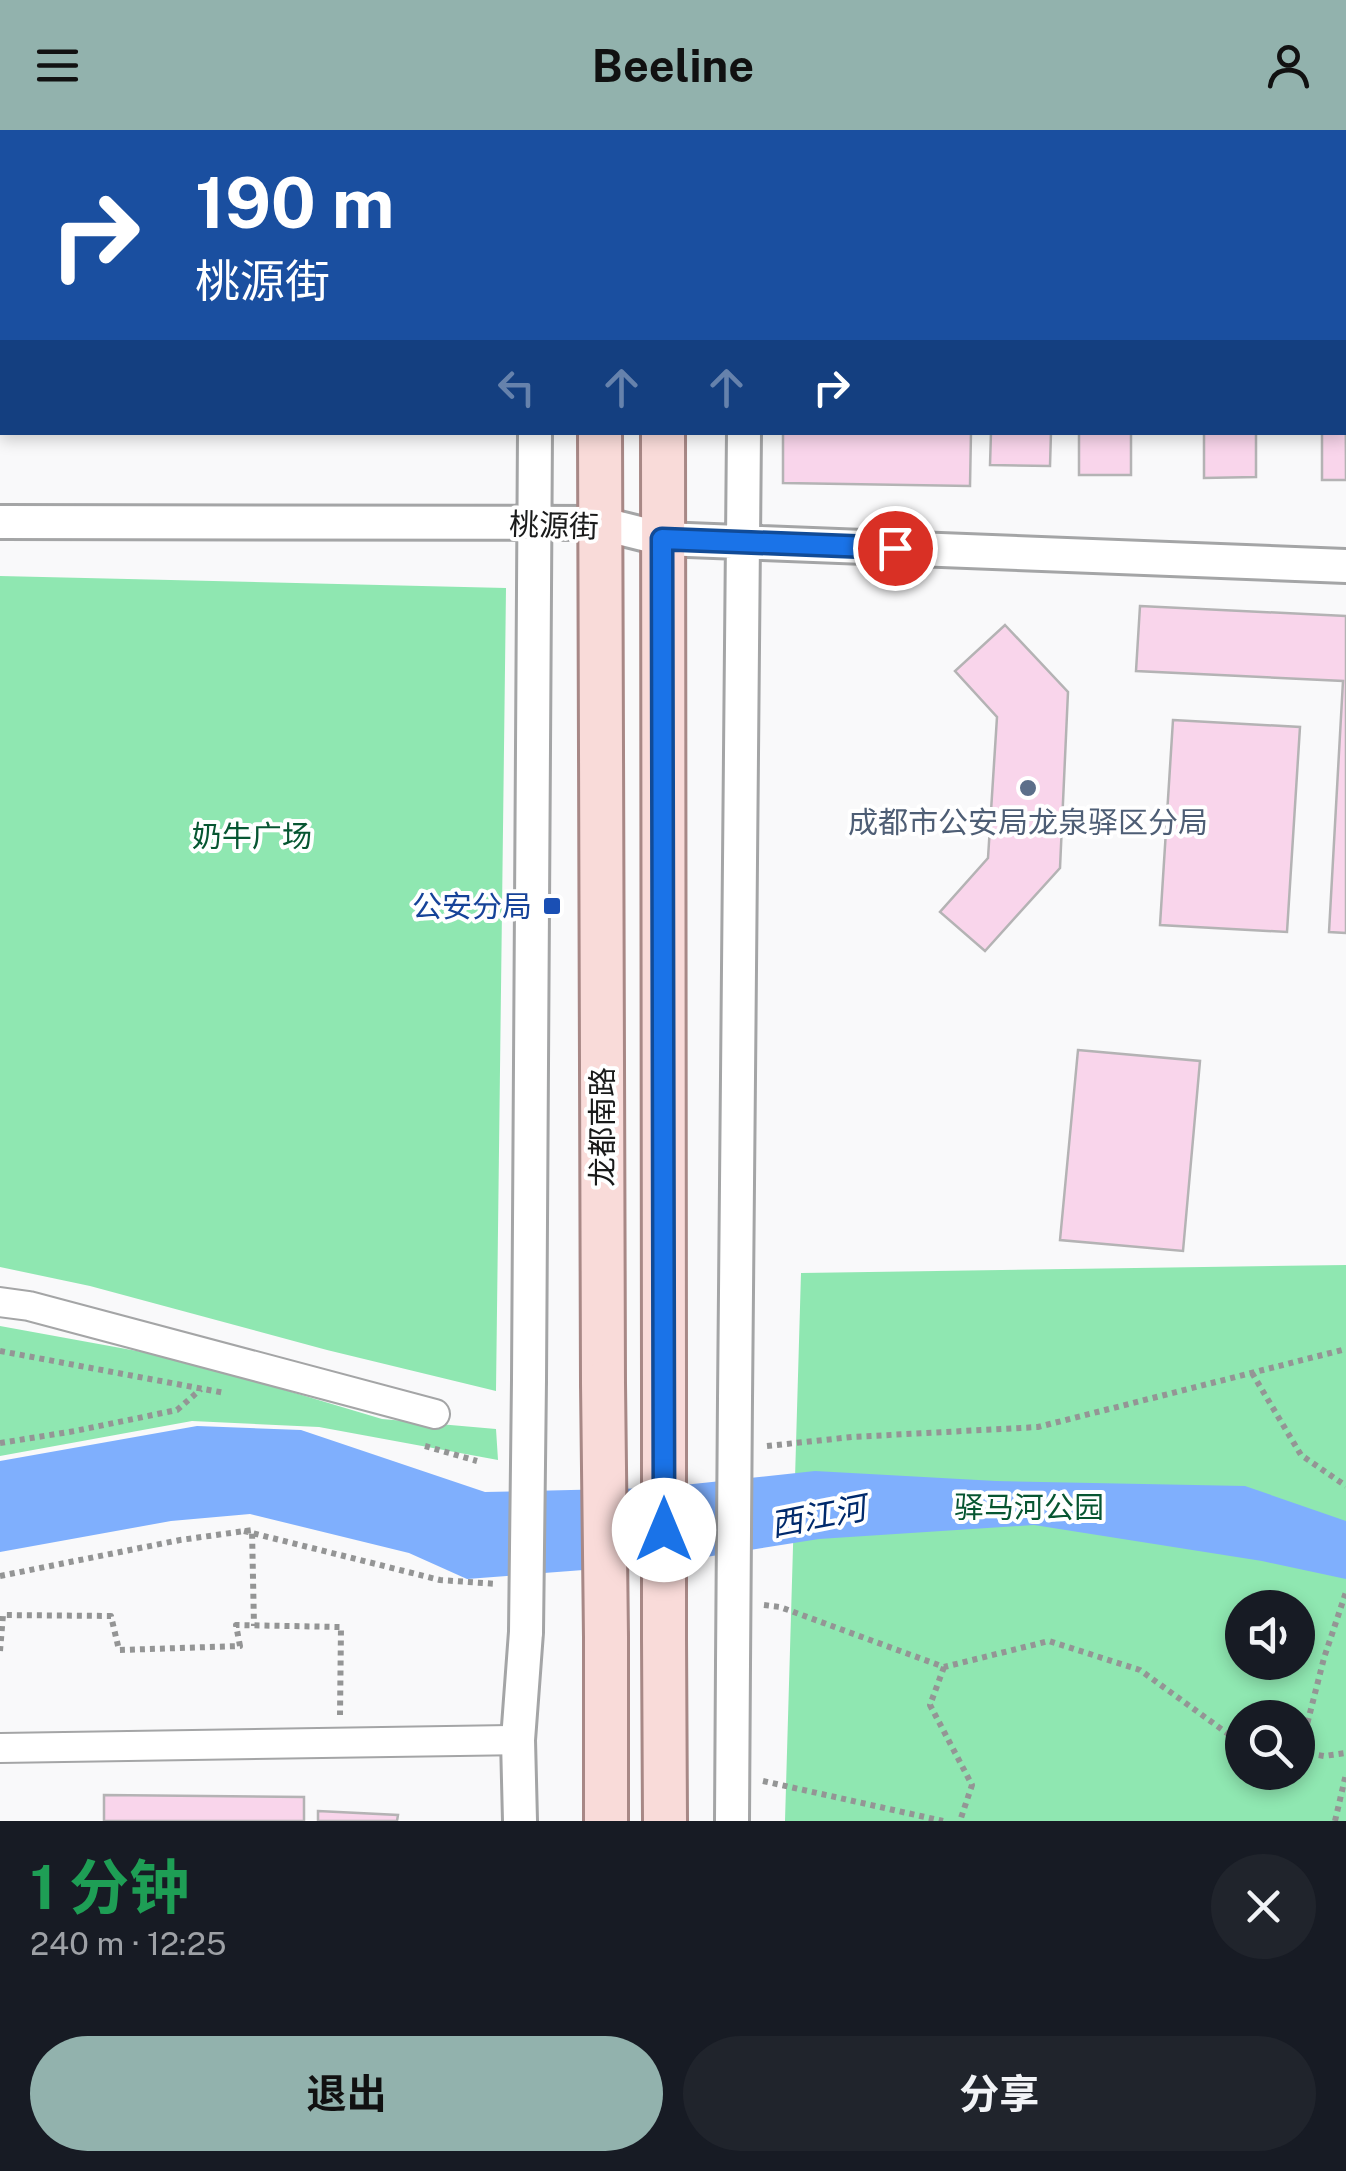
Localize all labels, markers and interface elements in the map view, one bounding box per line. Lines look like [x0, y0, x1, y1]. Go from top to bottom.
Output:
icon: menu [30, 38, 85, 93]
icon: person [1261, 38, 1316, 93]
text: Beeline [592, 39, 754, 92]
text: 190 m [195, 161, 394, 244]
icon: right [30, 170, 160, 300]
text: 桃源街 [195, 254, 330, 307]
icon: left [489, 360, 544, 415]
icon: ahead [594, 360, 649, 415]
icon: ahead [699, 360, 754, 415]
icon: right [804, 360, 859, 415]
street label: 桃源街 [508, 505, 600, 545]
pin [853, 506, 938, 591]
icon: arrive [868, 521, 923, 576]
marker: 成都市公安局龙泉驿区分局 [1017, 777, 1039, 799]
place label: 成都市公安局龙泉驿区分局 [848, 804, 1208, 840]
park label: 奶牛广场 [192, 818, 312, 854]
place label: 公安分局 [412, 888, 532, 924]
marker: 公安分局 [541, 895, 563, 917]
street label: 龙都南路 [584, 1067, 620, 1187]
position arrow [612, 1478, 716, 1582]
water label: 西江河 [767, 1488, 875, 1543]
park label: 驿马河公园 [954, 1489, 1104, 1525]
map controls [1225, 1590, 1315, 1790]
button: sound [1225, 1590, 1315, 1680]
button: search [1225, 1700, 1315, 1790]
text: 1 分钟 [30, 1852, 189, 1923]
button: close [1211, 1854, 1316, 1959]
text: 240 m · 12:25 [30, 1925, 226, 1962]
button: 退出 [30, 2036, 663, 2151]
button: 分享 [683, 2036, 1316, 2151]

